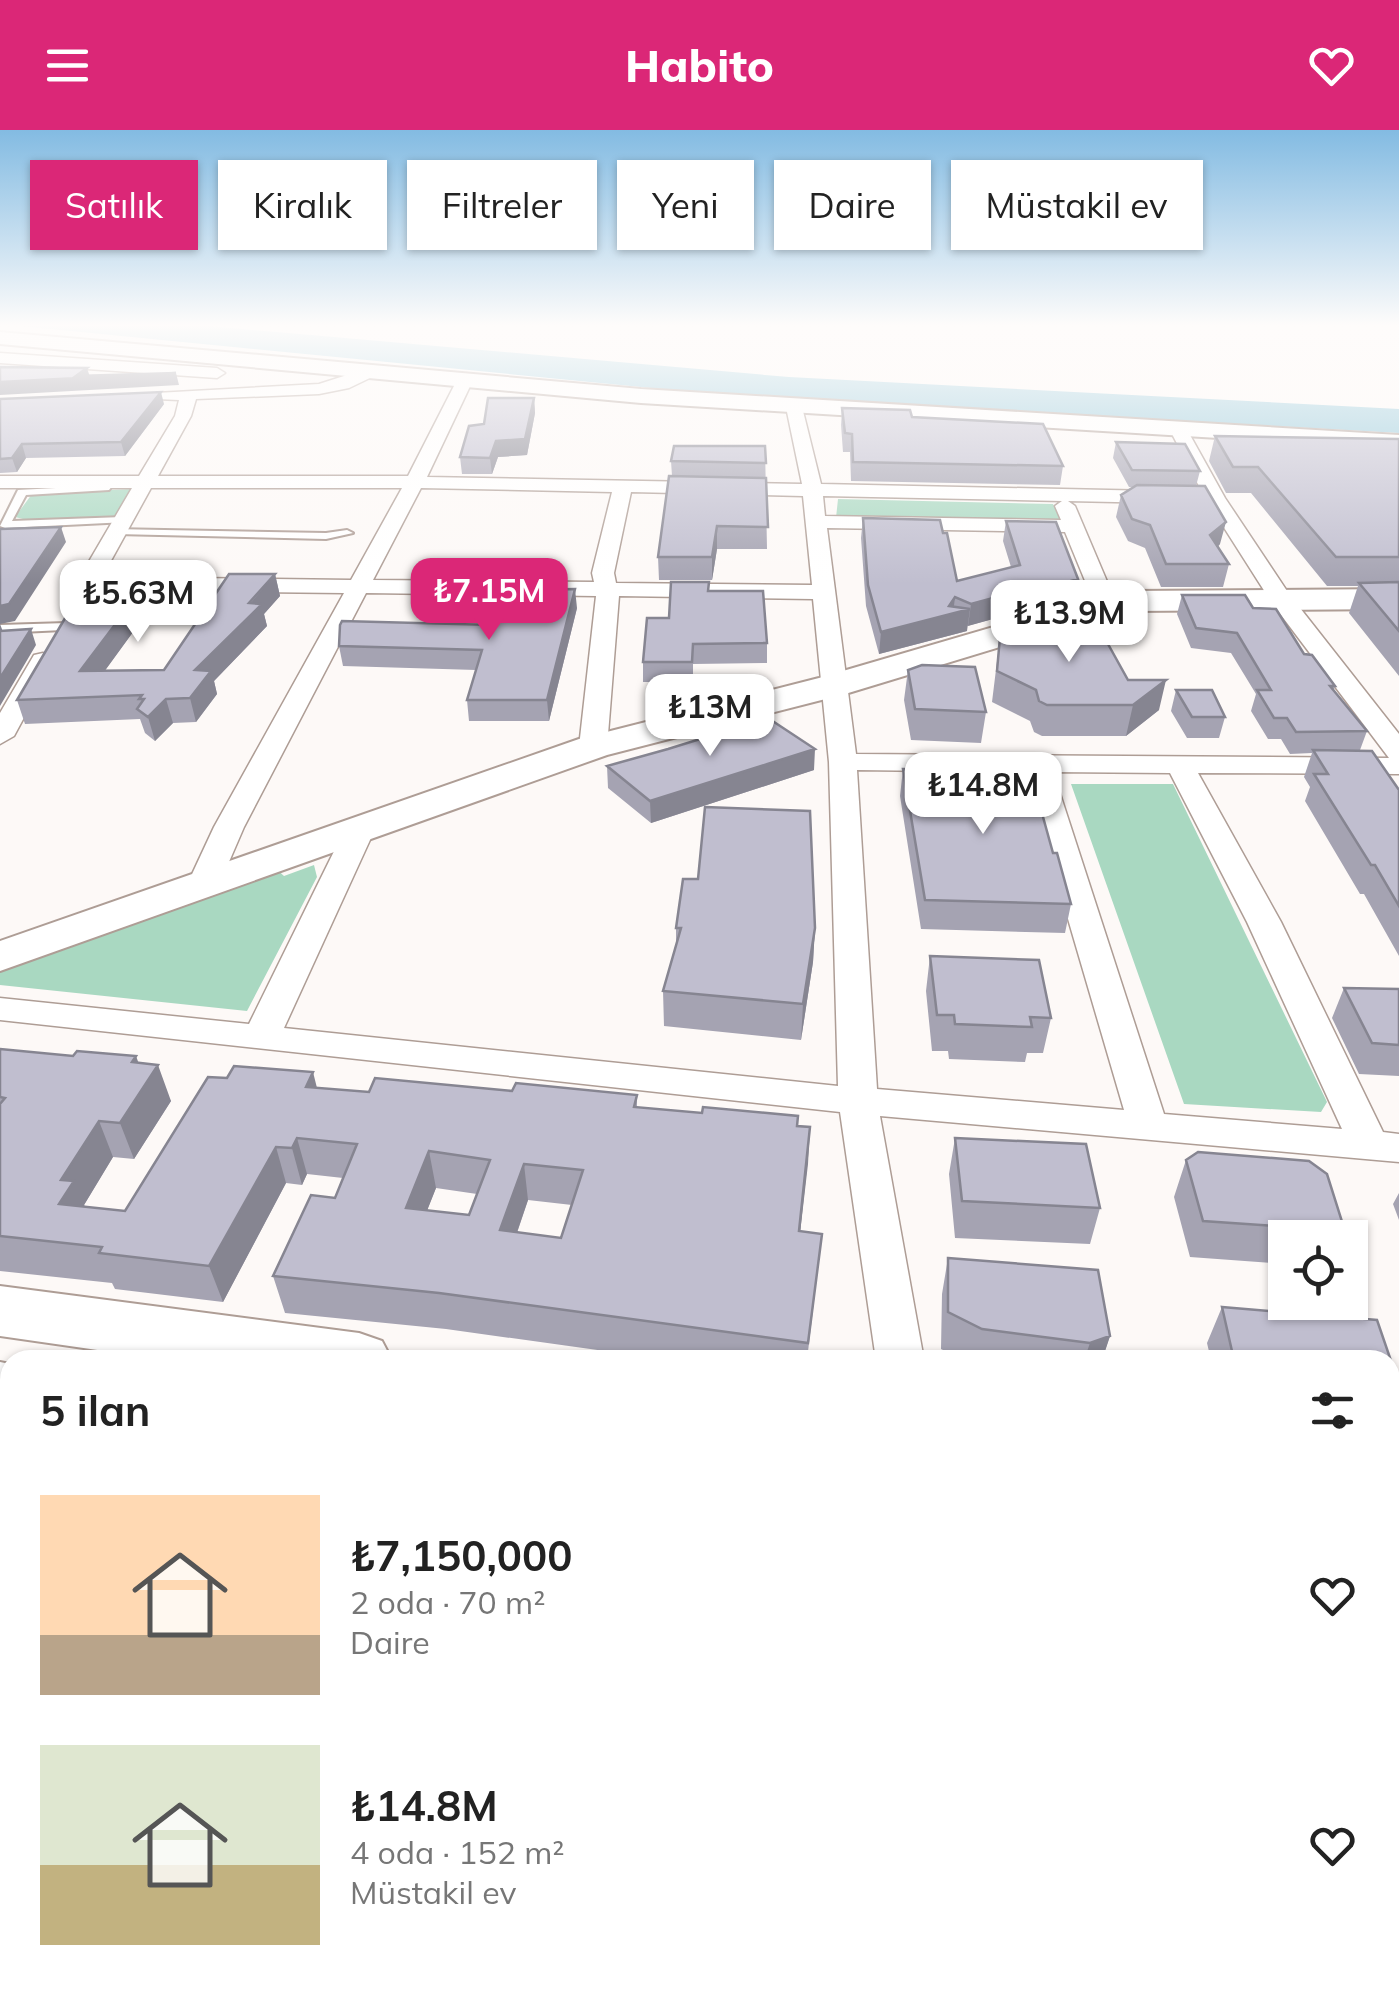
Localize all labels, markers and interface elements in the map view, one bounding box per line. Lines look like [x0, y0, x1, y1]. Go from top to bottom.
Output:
text: Habito [625, 37, 774, 93]
icon: menu [40, 38, 95, 93]
icon: heart [1304, 38, 1359, 93]
chip: Satılık [30, 160, 198, 250]
chip: Kiralık [218, 160, 387, 250]
chip: Filtreler [407, 160, 597, 250]
chip: Yeni [617, 160, 754, 250]
chip: Daire [774, 160, 931, 250]
chip: Müstakil ev [951, 160, 1203, 250]
pin: ₺7.15M [408, 558, 570, 643]
pin: ₺5.63M [57, 560, 219, 645]
text: ₺7.15M [433, 570, 545, 610]
text: ₺5.63M [82, 572, 194, 612]
pin: ₺13.9M [988, 580, 1150, 665]
text: ₺13.9M [1013, 592, 1125, 632]
pin: ₺13M [651, 674, 769, 759]
text: ₺13M [667, 686, 753, 726]
pin: ₺14.8M [902, 752, 1064, 837]
text: ₺14.8M [927, 764, 1039, 804]
map controls [1268, 1220, 1368, 1320]
button: locate [1268, 1220, 1368, 1320]
icon: filters [1305, 1383, 1360, 1438]
text: 5 ilan [40, 1384, 150, 1437]
text: ₺7,150,000 [350, 1529, 572, 1582]
icon: home [120, 1535, 240, 1655]
icon: heart [1305, 1568, 1360, 1623]
text: 2 oda · 70 m² [350, 1582, 545, 1622]
text: Daire [350, 1622, 430, 1662]
text: ₺14.8M [350, 1779, 498, 1832]
icon: home [120, 1785, 240, 1905]
icon: heart [1305, 1818, 1360, 1873]
text: 4 oda · 152 m² [350, 1832, 565, 1872]
text: Müstakil ev [350, 1872, 516, 1912]

